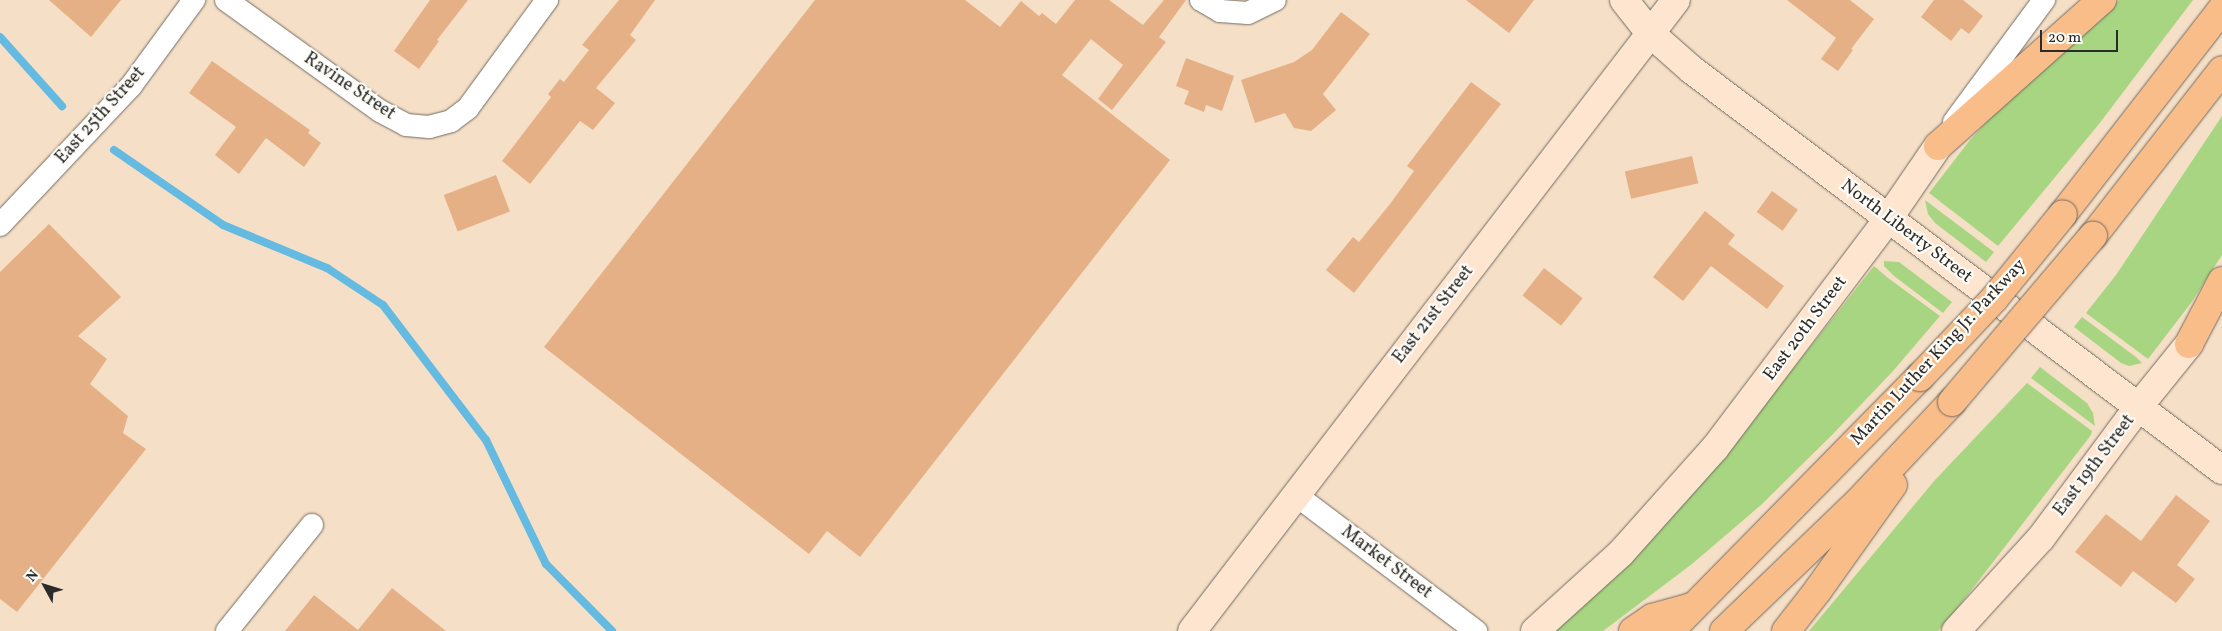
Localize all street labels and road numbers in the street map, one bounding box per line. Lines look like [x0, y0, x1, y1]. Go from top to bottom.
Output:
street label: Ravine Street [299, 48, 399, 126]
street label: East 25th Street [52, 63, 150, 169]
street label: North Liberty Street [1836, 175, 1976, 289]
street label: Martin Luther King Jr. Parkway [1847, 255, 2031, 451]
street label: East 21st Street [1389, 262, 1479, 368]
street label: East 20th Street [1760, 272, 1852, 386]
street label: East 19th Street [2050, 411, 2140, 521]
street label: Market Street [1336, 522, 1436, 604]

